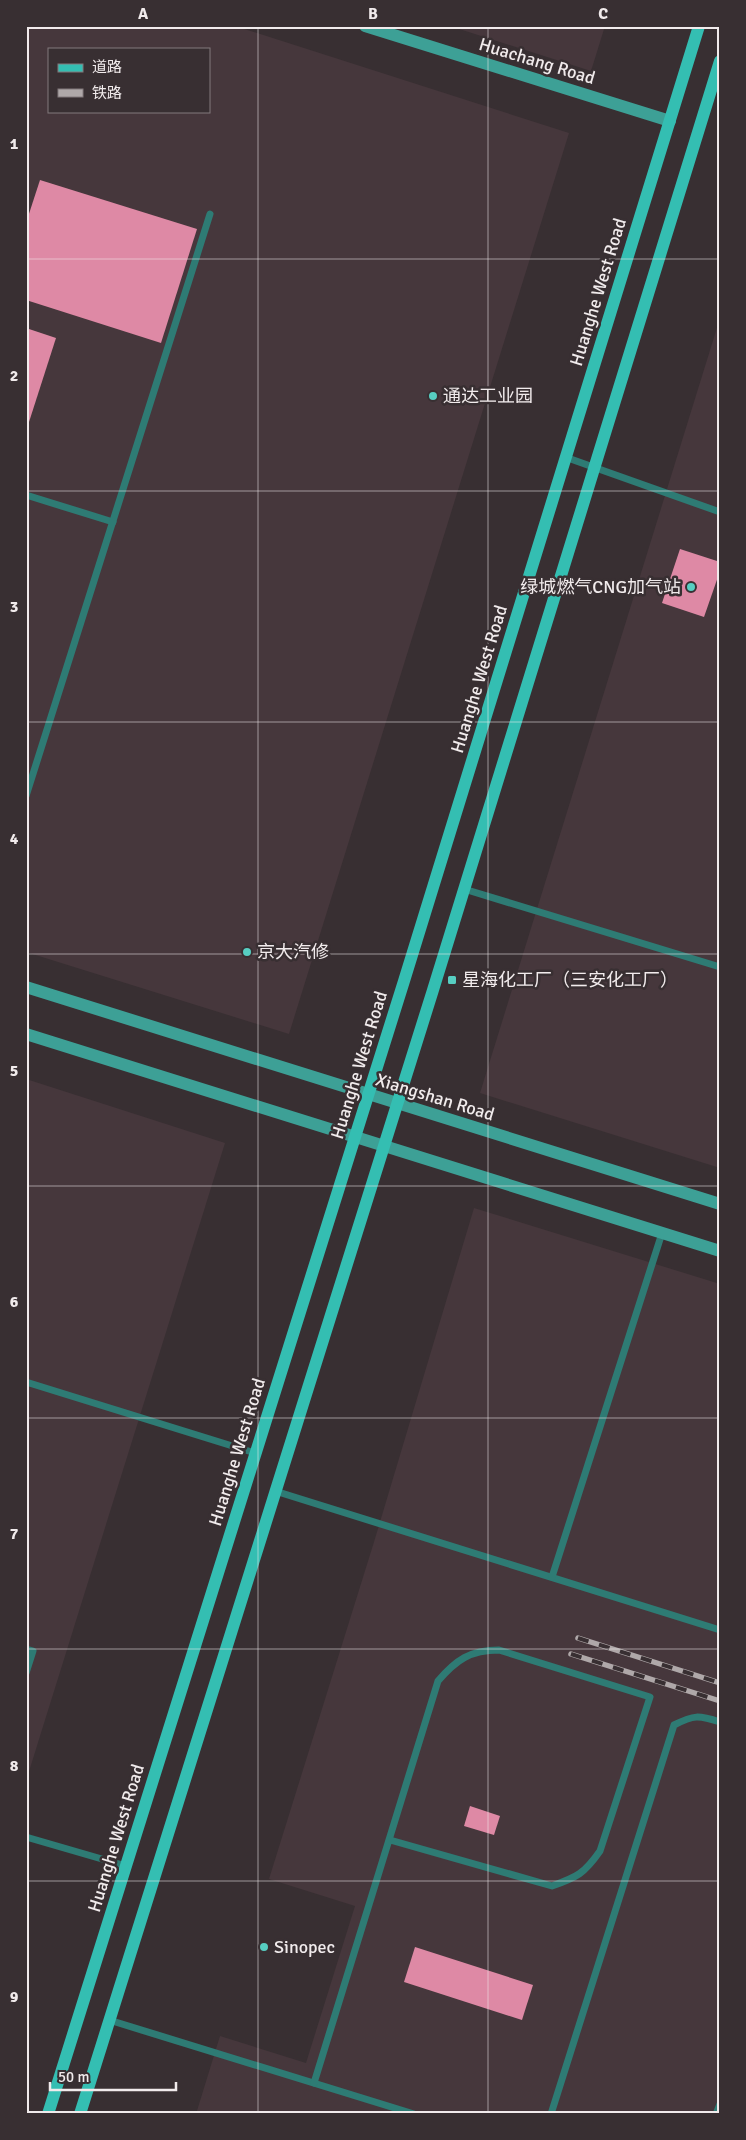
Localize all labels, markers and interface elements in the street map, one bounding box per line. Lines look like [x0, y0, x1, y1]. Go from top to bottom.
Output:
text: A [138, 4, 149, 24]
text: B [368, 4, 378, 24]
text: C [598, 4, 608, 24]
street label: Huachang Road [476, 33, 598, 89]
legend [48, 48, 210, 112]
text: 道路 [92, 58, 122, 76]
text: 铁路 [92, 84, 122, 102]
text: 1 [10, 134, 19, 154]
street label: Huanghe West Road [565, 215, 631, 369]
text: 2 [10, 366, 18, 386]
place label: 通达工业园 [443, 385, 533, 407]
marker: 通达工业园 [427, 390, 439, 402]
place label: 绿城燃气CNG加气站 [520, 576, 681, 598]
marker: 绿城燃气CNG加气站 [685, 581, 697, 593]
text: 3 [10, 597, 18, 617]
street label: Huanghe West Road [446, 602, 512, 756]
text: 4 [10, 829, 19, 849]
place label: 京大汽修 [257, 941, 329, 963]
marker: 京大汽修 [241, 946, 253, 958]
place label: 星海化工厂（三安化工厂） [462, 969, 678, 991]
marker: 星海化工厂（三安化工厂） [446, 974, 458, 986]
street label: Huanghe West Road [326, 988, 392, 1142]
text: 5 [10, 1061, 18, 1081]
street label: Xiangshan Road [373, 1068, 497, 1126]
text: 6 [10, 1292, 19, 1312]
street label: Huanghe West Road [204, 1375, 270, 1529]
text: 7 [10, 1524, 19, 1544]
text: 8 [10, 1756, 19, 1776]
street label: Huanghe West Road [83, 1761, 149, 1915]
place label: Sinopec [274, 1936, 335, 1958]
marker: Sinopec [258, 1941, 270, 1953]
text: 9 [10, 1987, 19, 2007]
scale bar [50, 2060, 176, 2092]
text: 50 m [58, 2068, 89, 2086]

